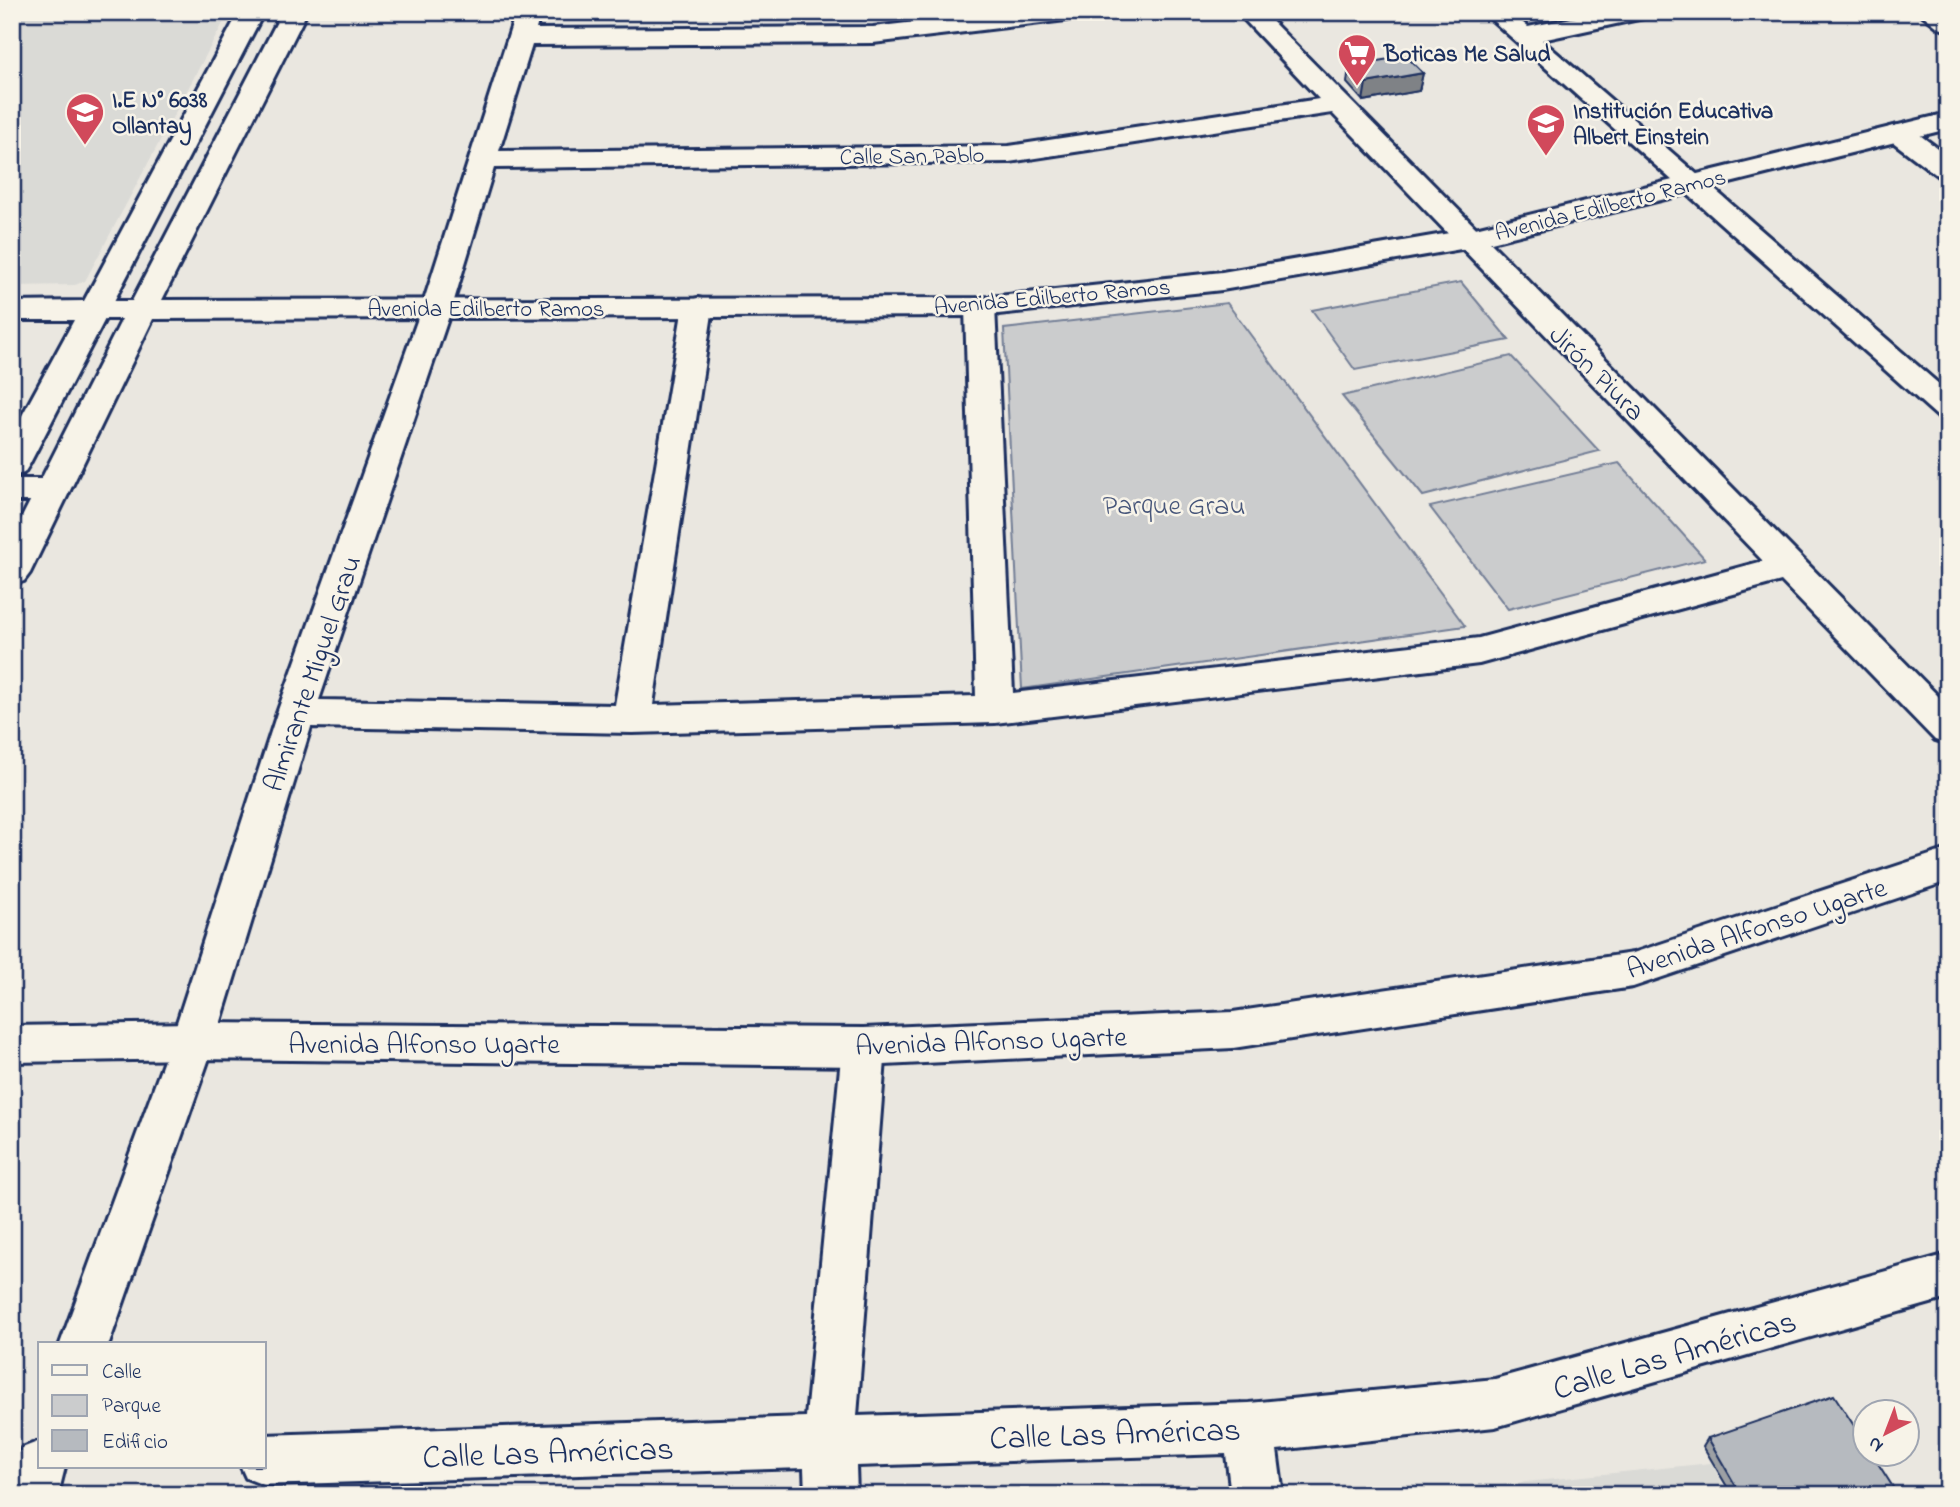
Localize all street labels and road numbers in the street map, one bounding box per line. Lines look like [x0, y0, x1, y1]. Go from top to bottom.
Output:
street label: Calle San Pablo [839, 140, 985, 175]
street label: Avenida Edilberto Ramos [1492, 162, 1730, 251]
street label: Avenida Edilberto Ramos [933, 272, 1172, 325]
street label: Avenida Edilberto Ramos [367, 294, 605, 327]
street label: Jirón Piura [1538, 317, 1653, 432]
street label: Almirante Miguel Grau [255, 551, 374, 798]
street label: Avenida Alfonso Ugarte [1622, 869, 1893, 992]
street label: Avenida Alfonso Ugarte [855, 1018, 1128, 1069]
street label: Avenida Alfonso Ugarte [288, 1026, 560, 1067]
street label: Calle Las Américas [1548, 1299, 1802, 1415]
street label: Calle Las Américas [989, 1408, 1242, 1464]
street label: Calle Las Américas [422, 1427, 675, 1483]

